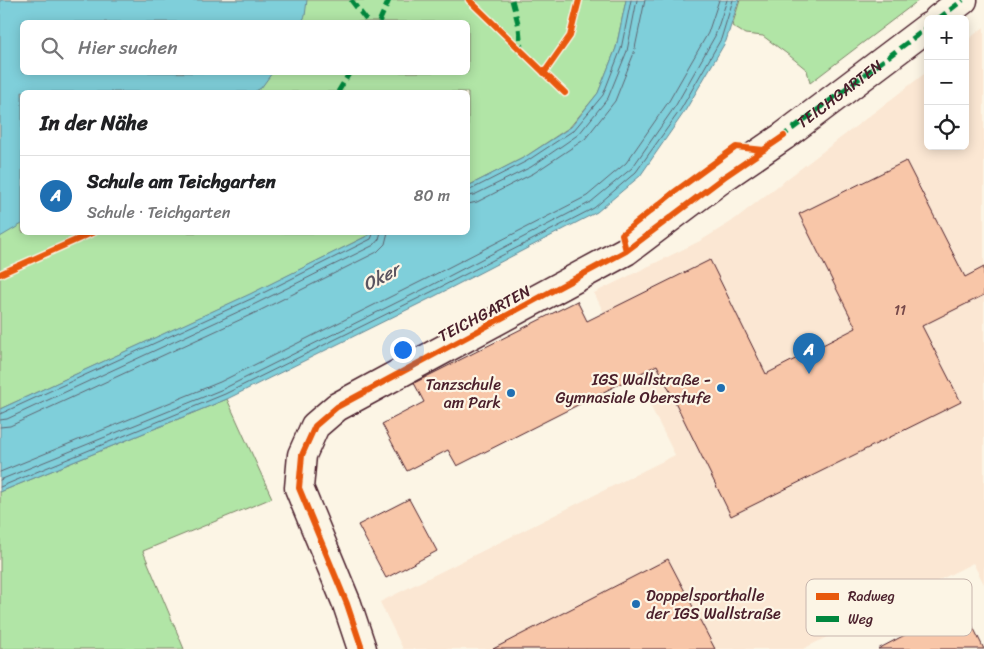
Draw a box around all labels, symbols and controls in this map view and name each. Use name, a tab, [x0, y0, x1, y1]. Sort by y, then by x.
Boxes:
map controls	[924, 15, 969, 150]
button: +	[924, 15, 969, 60]
search box	[20, 20, 470, 75]
text: Hier suchen	[78, 31, 178, 64]
icon: search	[38, 34, 66, 62]
street label: TEICHGARTEN	[790, 52, 889, 136]
button: −	[924, 60, 969, 105]
text: In der Nähe	[40, 104, 148, 142]
button: locate	[924, 105, 969, 150]
text: Schule am Teichgarten	[87, 165, 276, 198]
text: A	[51, 181, 61, 210]
text: 80 m	[414, 181, 450, 210]
text: Schule · Teichgarten	[87, 198, 230, 227]
water label: Oker	[357, 253, 408, 300]
street label: TEICHGARTEN	[432, 277, 536, 350]
house number: 11	[894, 298, 906, 323]
pin: A	[793, 333, 825, 374]
your location	[390, 337, 416, 363]
place label: IGS Wallstraße - Gymnasiale Oberstufe	[556, 365, 711, 412]
place label: Tanzschule am Park	[426, 370, 501, 417]
marker: IGS Wallstraße - Gymnasiale Oberstufe	[715, 382, 727, 394]
marker: Tanzschule am Park	[505, 387, 517, 399]
legend	[806, 579, 972, 636]
place label: Doppelsporthalle der IGS Wallstraße	[646, 581, 781, 628]
text: Radweg	[848, 584, 895, 609]
marker: Doppelsporthalle der IGS Wallstraße	[630, 598, 642, 610]
text: Weg	[848, 607, 873, 632]

